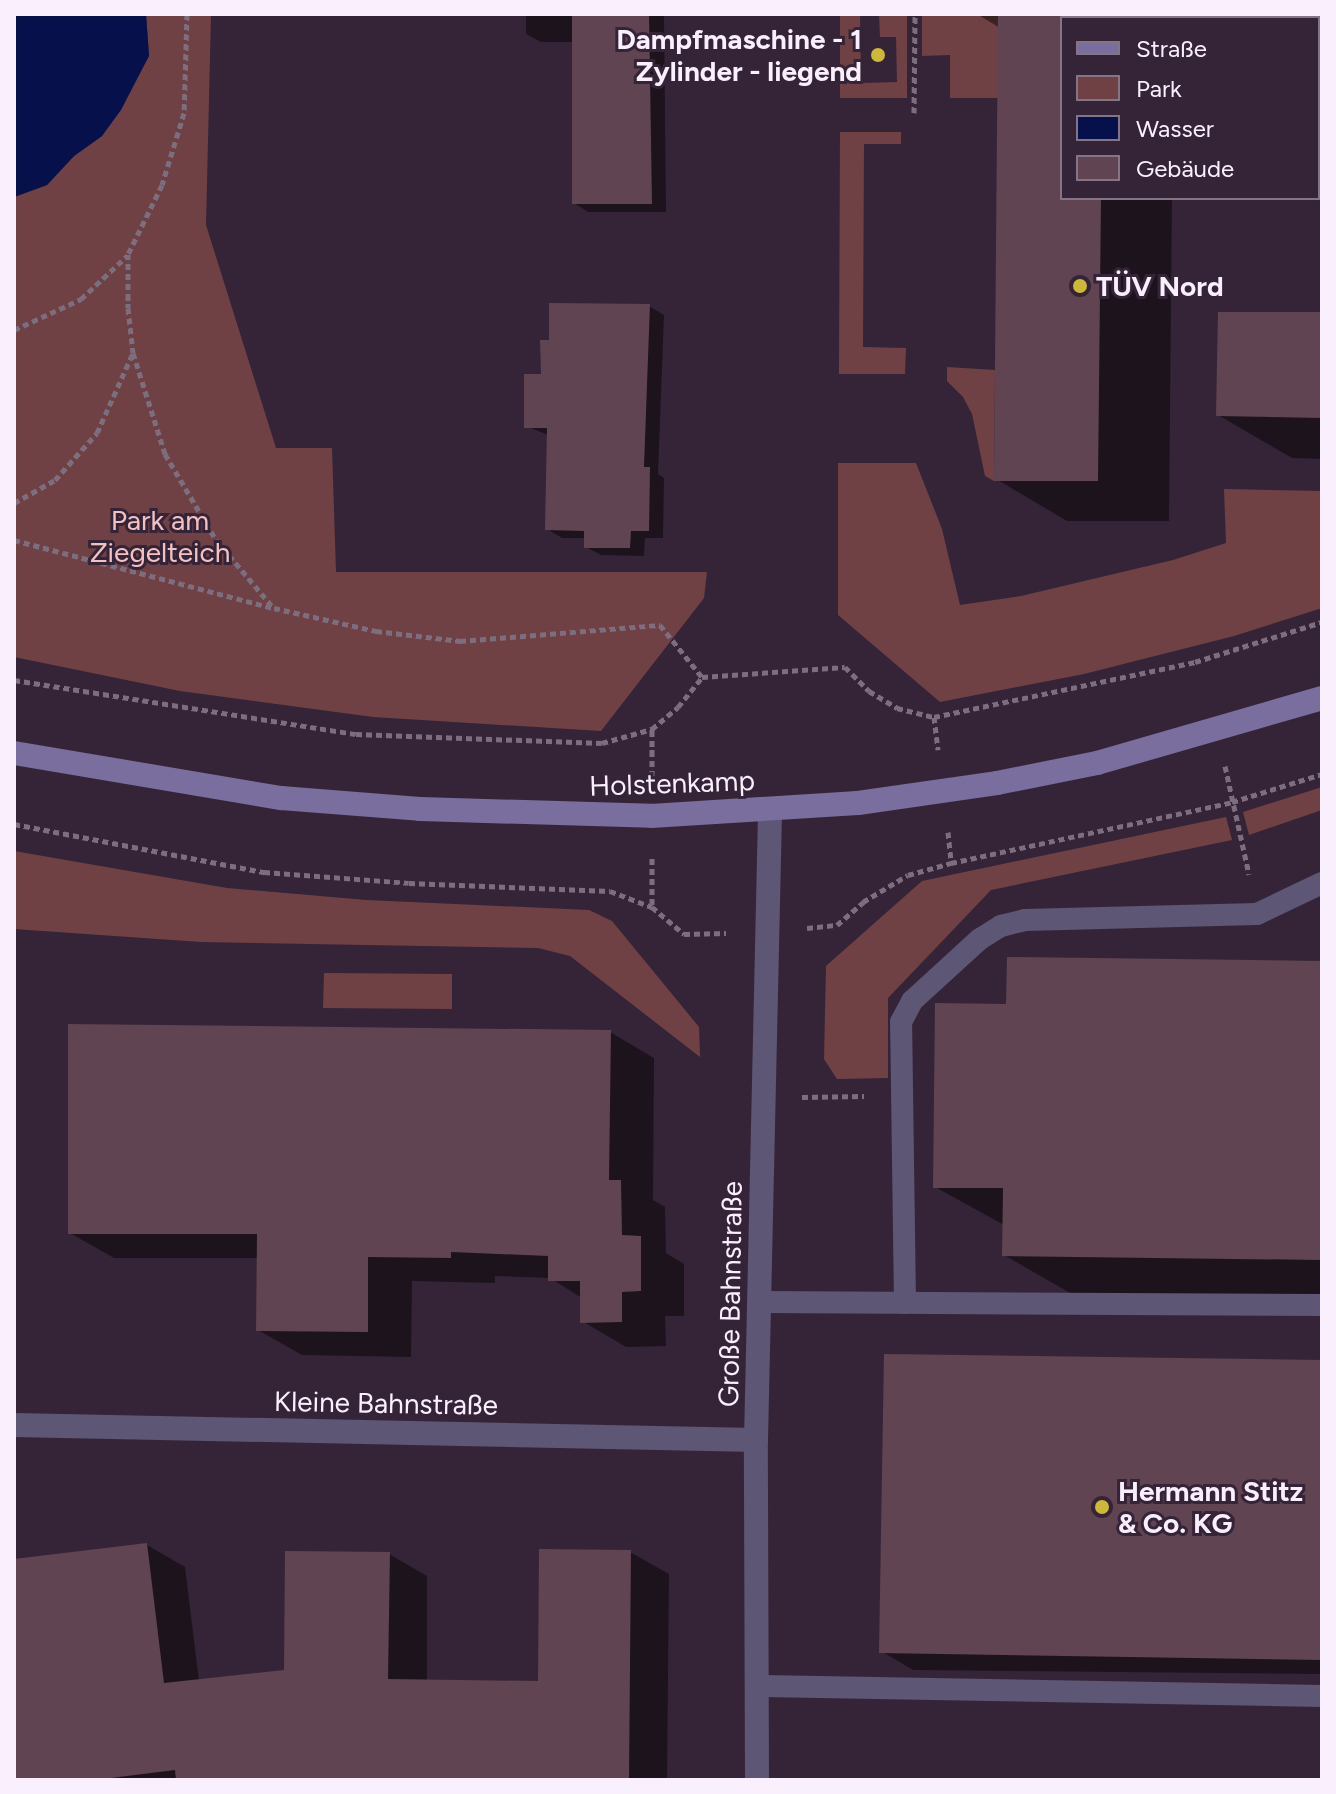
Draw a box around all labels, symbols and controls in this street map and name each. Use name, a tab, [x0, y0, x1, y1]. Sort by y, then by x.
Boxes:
legend	[1060, 16, 1320, 200]
place label: Dampfmaschine - 1 Zylinder - liegend	[616, 22, 862, 88]
text: Straße	[1136, 34, 1207, 63]
marker: Dampfmaschine - 1 Zylinder - liegend	[869, 46, 887, 64]
text: Park	[1136, 74, 1182, 103]
text: Wasser	[1136, 114, 1214, 143]
text: Gebäude	[1136, 154, 1234, 183]
place label: TÜV Nord	[1096, 269, 1224, 303]
marker: TÜV Nord	[1071, 277, 1089, 295]
park label: Park am Ziegelteich	[90, 503, 230, 569]
street label: Holstenkamp	[589, 763, 755, 803]
street label: Große Bahnstraße	[711, 1181, 749, 1407]
street label: Kleine Bahnstraße	[274, 1384, 498, 1422]
place label: Hermann Stitz & Co. KG	[1118, 1474, 1303, 1540]
marker: Hermann Stitz & Co. KG	[1093, 1498, 1111, 1516]

